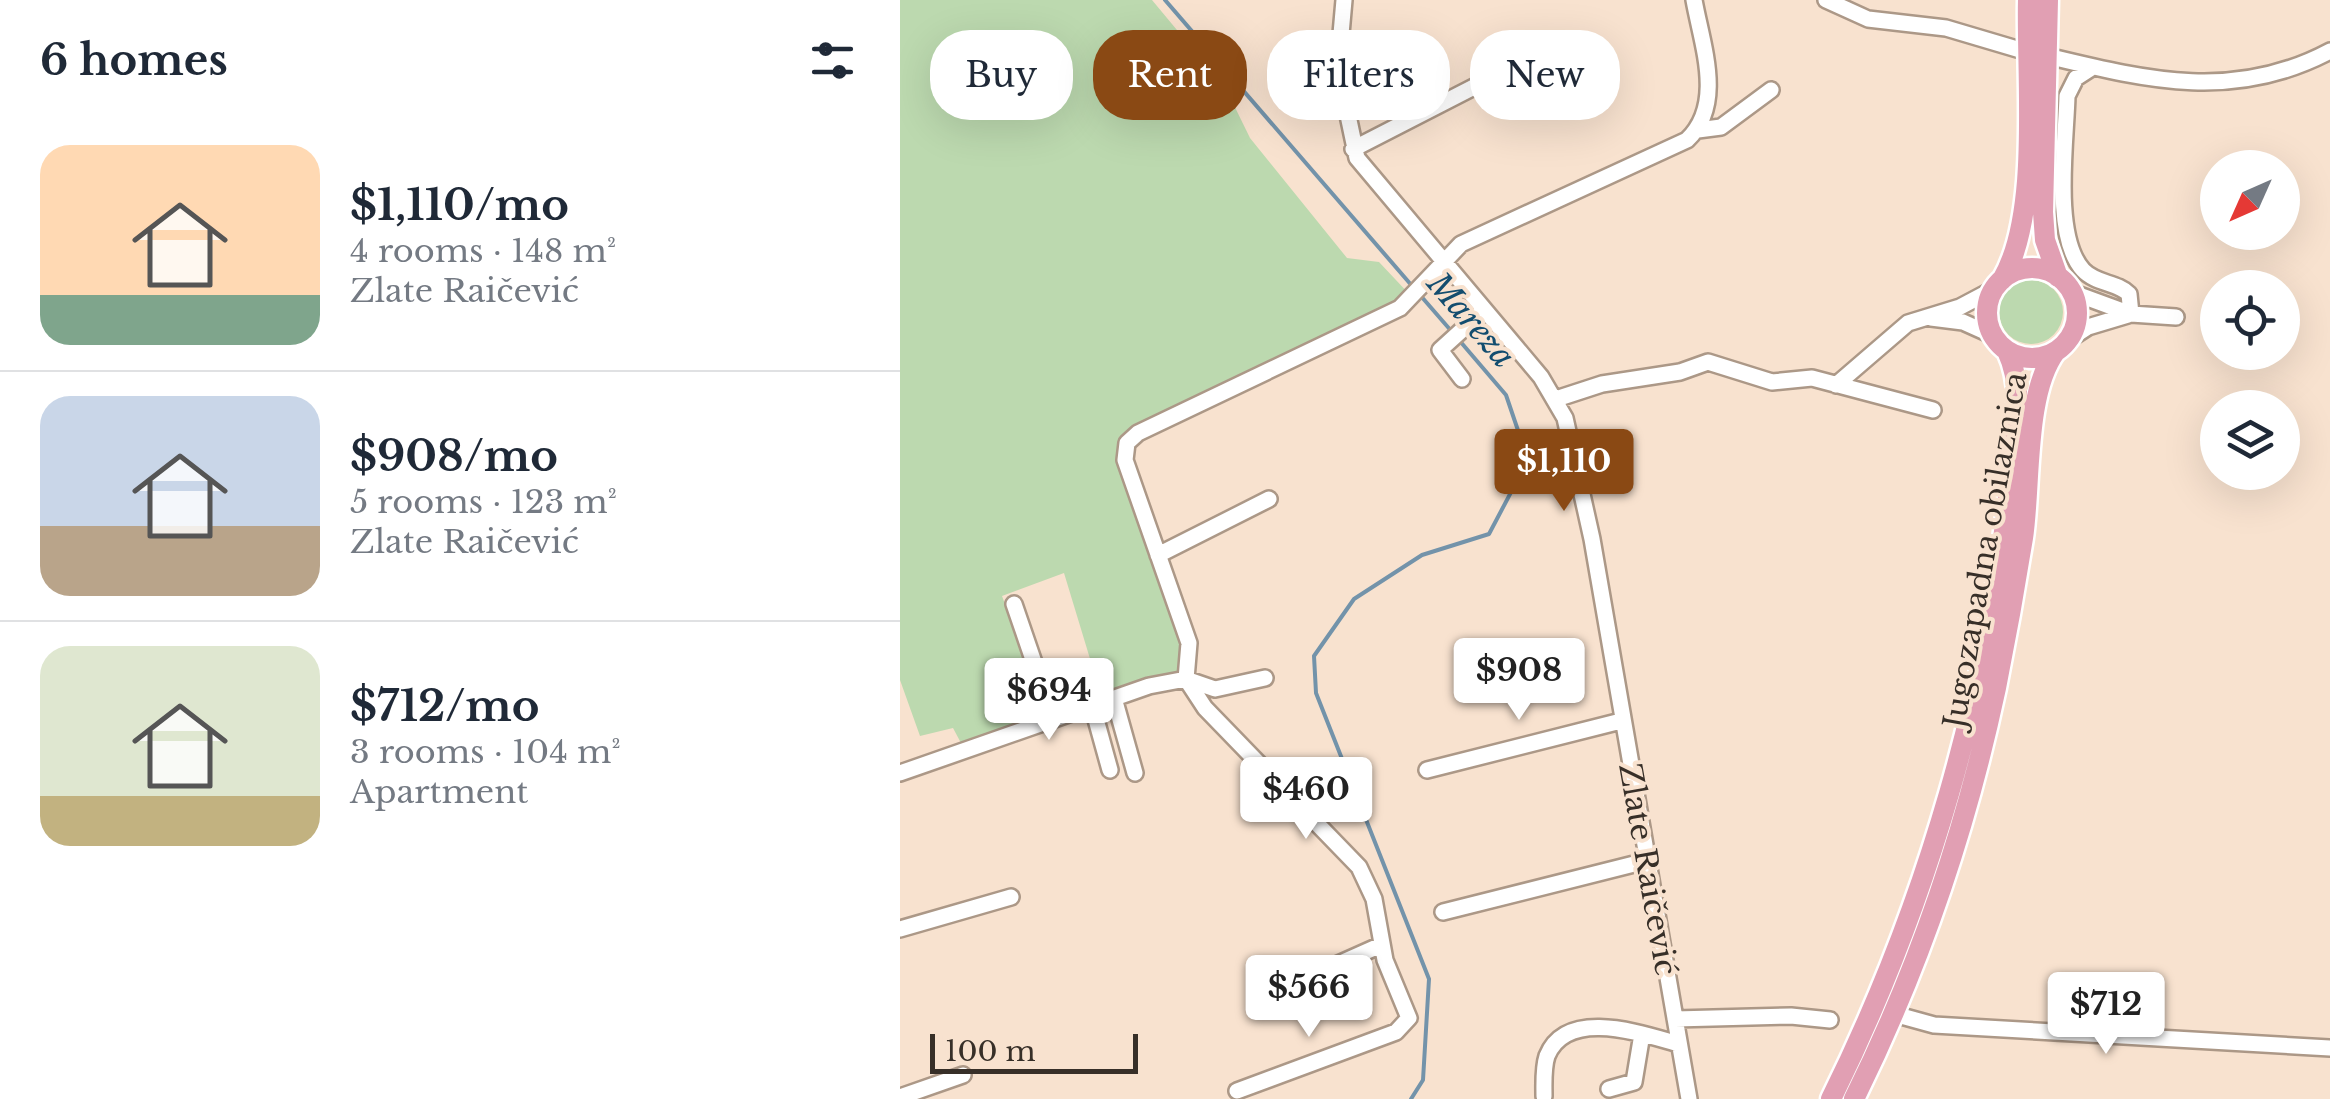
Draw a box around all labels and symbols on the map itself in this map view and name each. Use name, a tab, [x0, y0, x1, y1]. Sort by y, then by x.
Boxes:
north arrow	[2200, 150, 2300, 250]
water label: Mareza	[1418, 263, 1523, 376]
street label: Jugozapadna obilaznica	[1935, 369, 2035, 735]
pin: $1,110	[1483, 429, 1645, 514]
pin: $908	[1460, 638, 1578, 723]
pin: $694	[990, 658, 1108, 743]
pin: $460	[1247, 757, 1365, 842]
street label: Zlate Raičević	[1611, 760, 1685, 978]
pin: $566	[1250, 955, 1368, 1040]
pin: $712	[2047, 972, 2165, 1057]
scale bar	[930, 1029, 1138, 1074]

